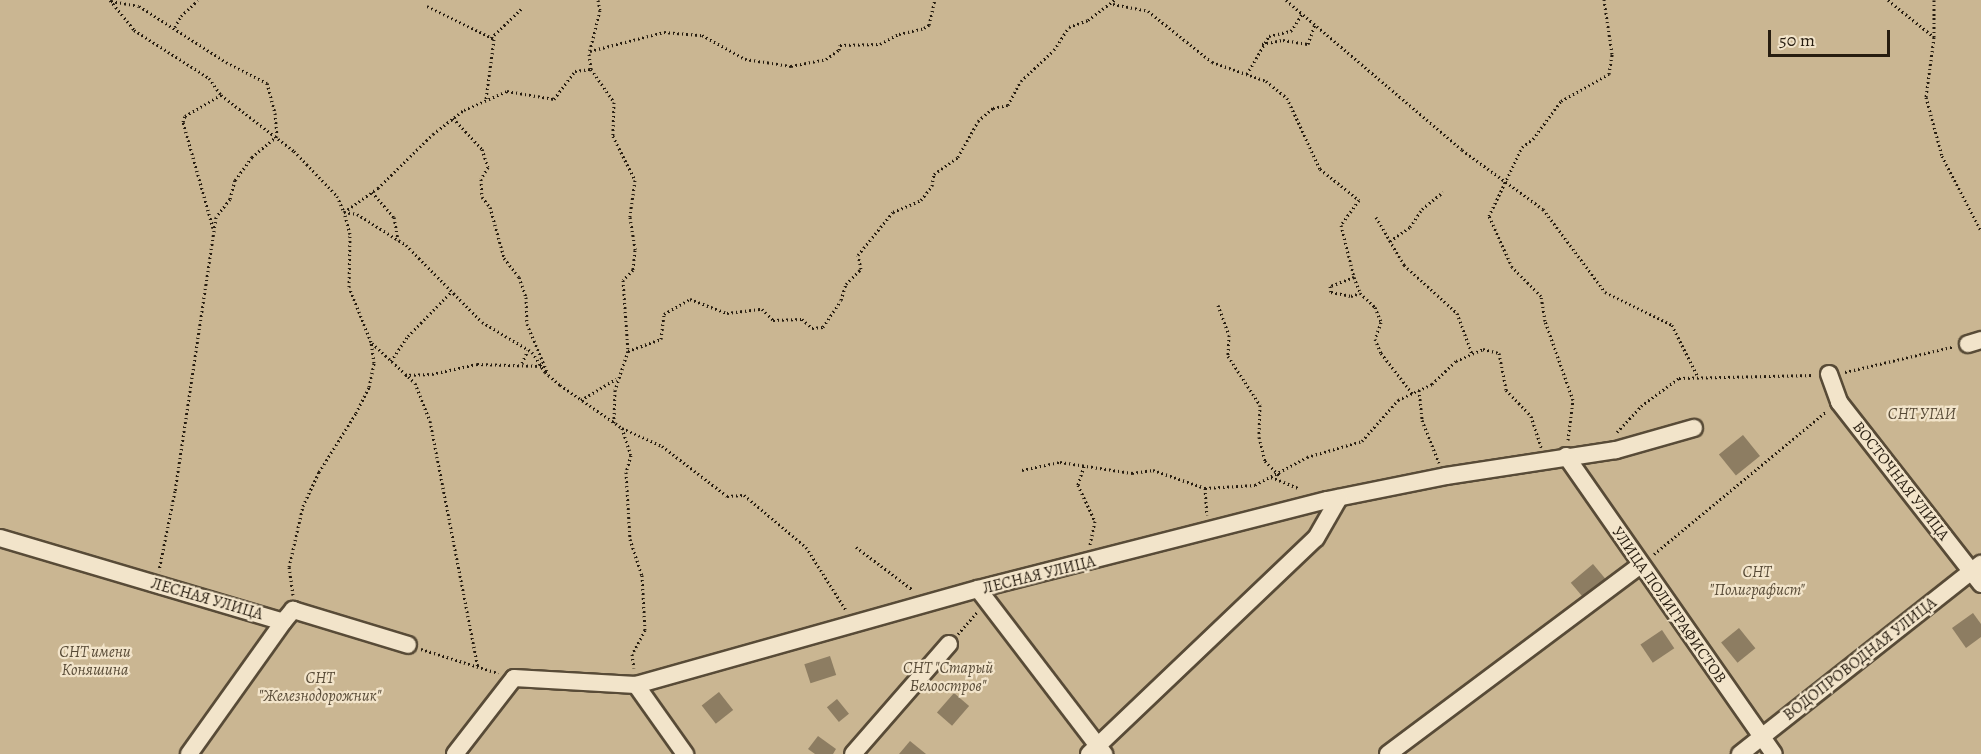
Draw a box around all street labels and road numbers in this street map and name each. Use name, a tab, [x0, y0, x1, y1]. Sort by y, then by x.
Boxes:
street label: ВОСТОЧНАЯ УЛИЦА	[1849, 418, 1953, 544]
street label: УЛИЦА ПОЛИГРАФИСТОВ	[1608, 523, 1730, 687]
street label: ЛЕСНАЯ УЛИЦА	[981, 552, 1097, 598]
street label: ЛЕСНАЯ УЛИЦА	[149, 574, 265, 624]
street label: ВОДОПРОВОДНАЯ УЛИЦА	[1780, 593, 1940, 725]

